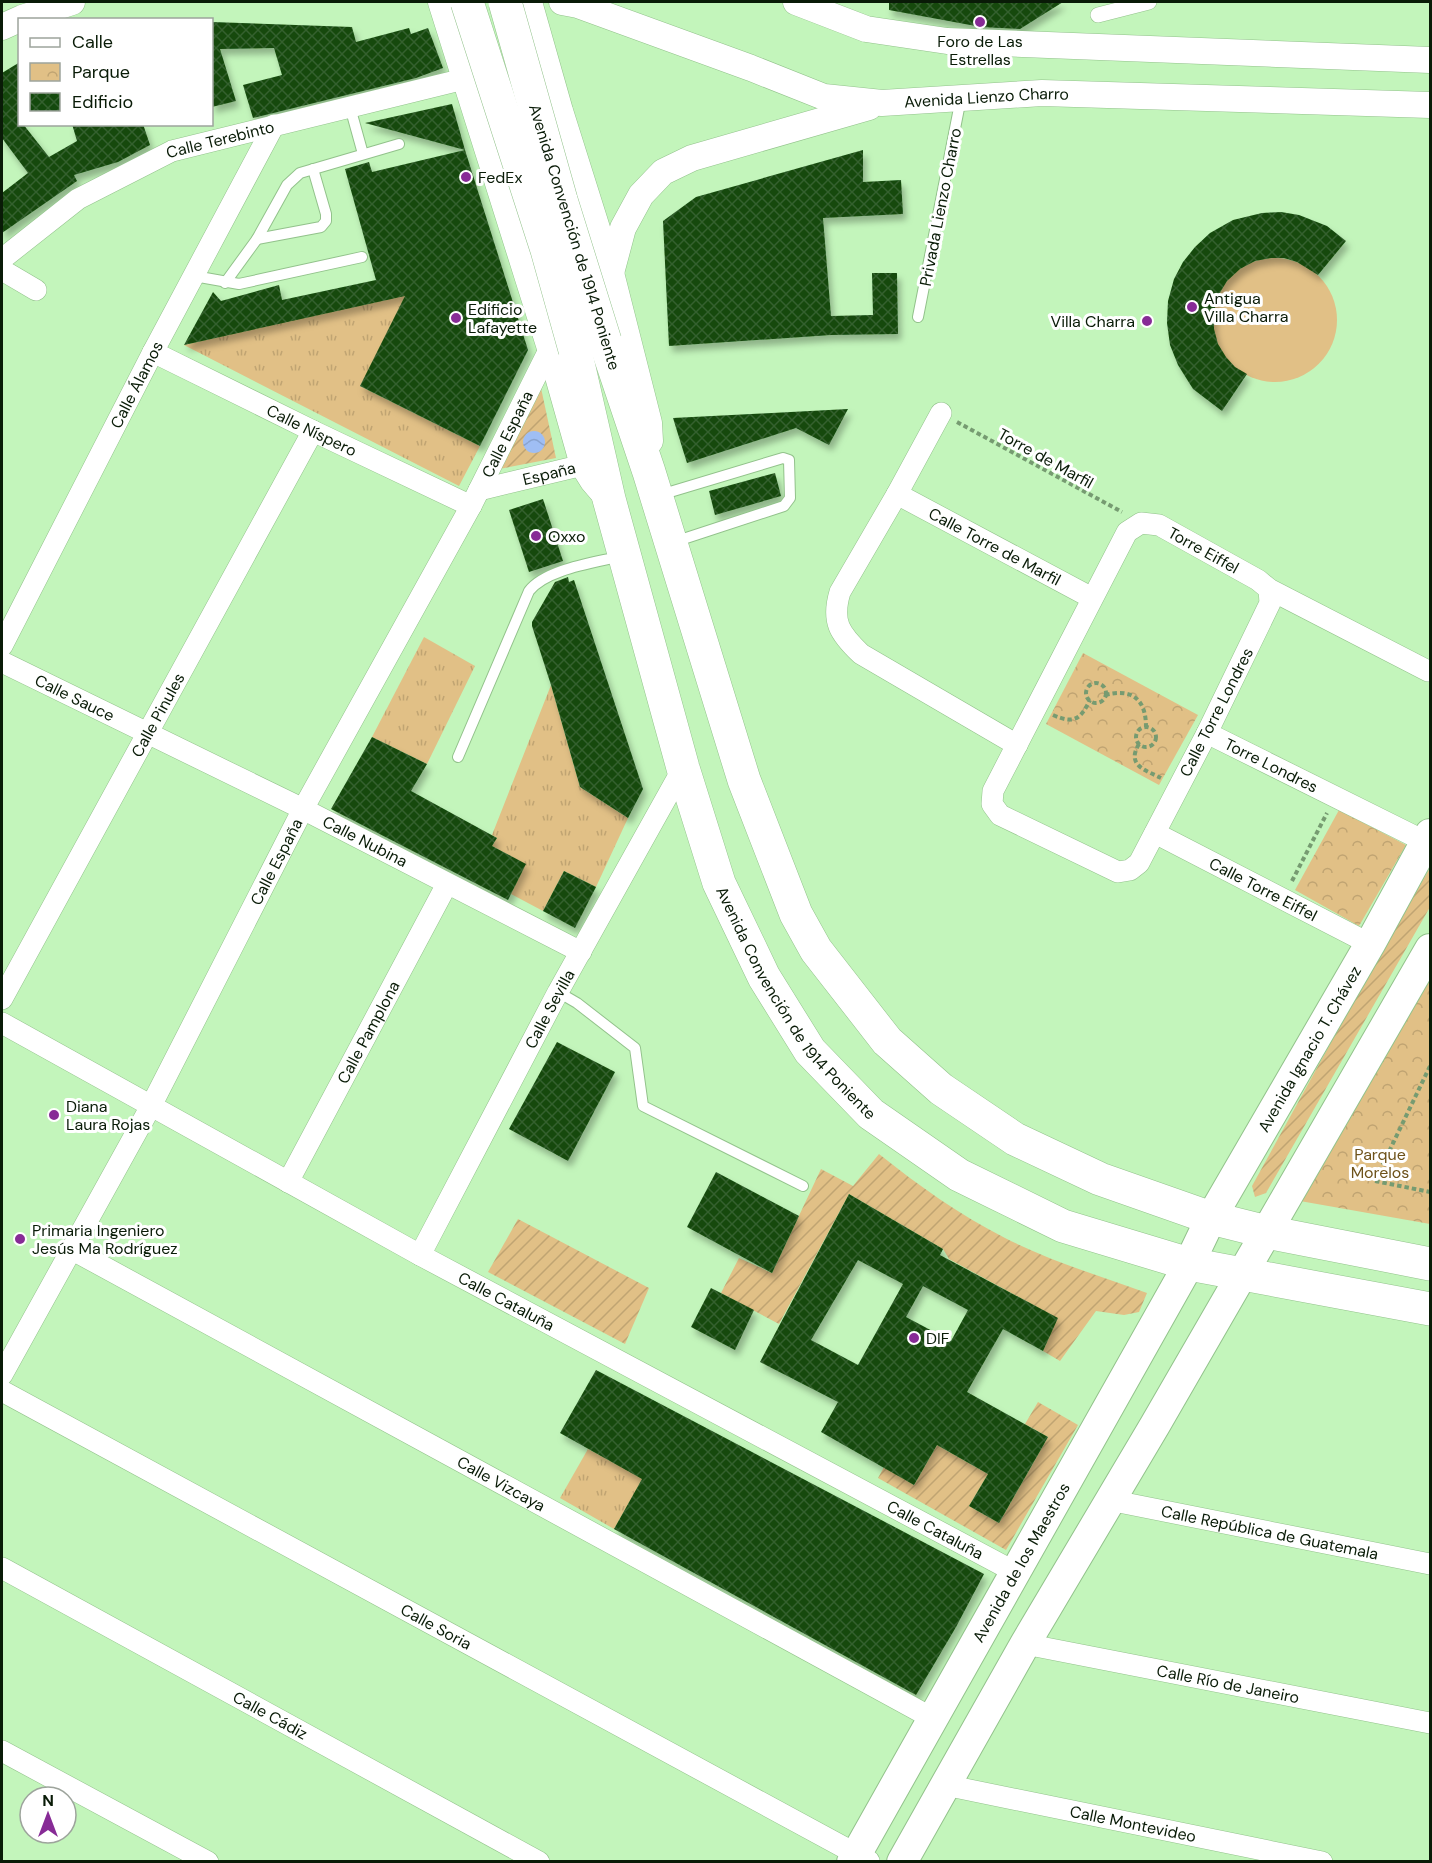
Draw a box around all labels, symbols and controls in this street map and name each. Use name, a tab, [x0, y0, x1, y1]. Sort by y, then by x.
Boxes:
marker: Foro de Las Estrellas	[973, 15, 987, 29]
legend	[18, 18, 213, 126]
text: Calle	[72, 30, 113, 54]
place label: Foro de Las Estrellas	[937, 31, 1023, 70]
text: Parque	[72, 60, 130, 84]
street label: Avenida Lienzo Charro	[904, 83, 1069, 113]
text: Edificio	[72, 90, 133, 114]
street label: Avenida Convención de 1914 Poniente	[524, 102, 625, 373]
street label: Calle Terebinto	[164, 116, 277, 163]
street label: Privada Lienzo Charro	[915, 126, 966, 288]
place label: FedEx	[478, 167, 522, 188]
marker: FedEx	[459, 170, 473, 184]
place label: Antigua Villa Charra	[1204, 288, 1289, 327]
place label: Edificio Lafayette	[468, 299, 537, 338]
marker: Antigua Villa Charra	[1185, 300, 1199, 314]
marker: Edificio Lafayette	[449, 311, 463, 325]
place label: Villa Charra	[1050, 311, 1135, 332]
marker: Villa Charra	[1140, 314, 1154, 328]
street label: Calle Álamos	[106, 337, 168, 432]
street label: Calle España	[477, 387, 538, 481]
street label: Calle Níspero	[263, 400, 360, 461]
street label: Torre de Marfil	[994, 424, 1097, 493]
street label: España	[521, 457, 578, 490]
street label: Calle Torre de Marfil	[925, 503, 1064, 590]
street label: Torre Eiffel	[1164, 522, 1243, 578]
place label: Oxxo	[548, 526, 585, 547]
marker: Oxxo	[529, 529, 543, 543]
street label: Calle Torre Londres	[1175, 644, 1258, 780]
street label: Calle Pinules	[127, 669, 190, 761]
street label: Calle Sauce	[31, 670, 118, 726]
street label: Torre Londres	[1221, 734, 1321, 798]
street label: Calle Nubina	[319, 811, 411, 872]
street label: Calle España	[246, 815, 307, 909]
street label: Calle Torre Eiffel	[1206, 853, 1321, 926]
street label: Avenida Convención de 1914 Poniente	[711, 883, 880, 1124]
street label: Avenida Ignacio T. Chávez	[1253, 962, 1366, 1136]
street label: Calle Sevilla	[520, 966, 580, 1052]
street label: Calle Pamplona	[332, 977, 404, 1087]
place label: Diana Laura Rojas	[66, 1096, 150, 1135]
marker: Diana Laura Rojas	[47, 1108, 61, 1122]
park label: Parque Morelos	[1351, 1144, 1409, 1183]
place label: Primaria Ingeniero Jesús Ma Rodríguez	[32, 1220, 178, 1259]
marker: Primaria Ingeniero Jesús Ma Rodríguez	[13, 1232, 27, 1246]
street label: Calle Cataluña	[454, 1267, 558, 1336]
place label: DIF	[926, 1328, 950, 1349]
marker: DIF	[907, 1331, 921, 1345]
street label: Calle Vizcaya	[453, 1451, 549, 1516]
street label: Avenida de los Maestros	[968, 1479, 1075, 1646]
street label: Calle Cataluña	[883, 1496, 987, 1564]
street label: Calle República de Guatemala	[1159, 1501, 1380, 1564]
street label: Calle Soria	[397, 1599, 475, 1655]
street label: Calle Río de Janeiro	[1155, 1660, 1301, 1708]
street label: Calle Cádiz	[229, 1686, 311, 1744]
north arrow	[18, 1785, 78, 1845]
text: N	[42, 1790, 54, 1811]
street label: Calle Montevideo	[1068, 1801, 1198, 1847]

